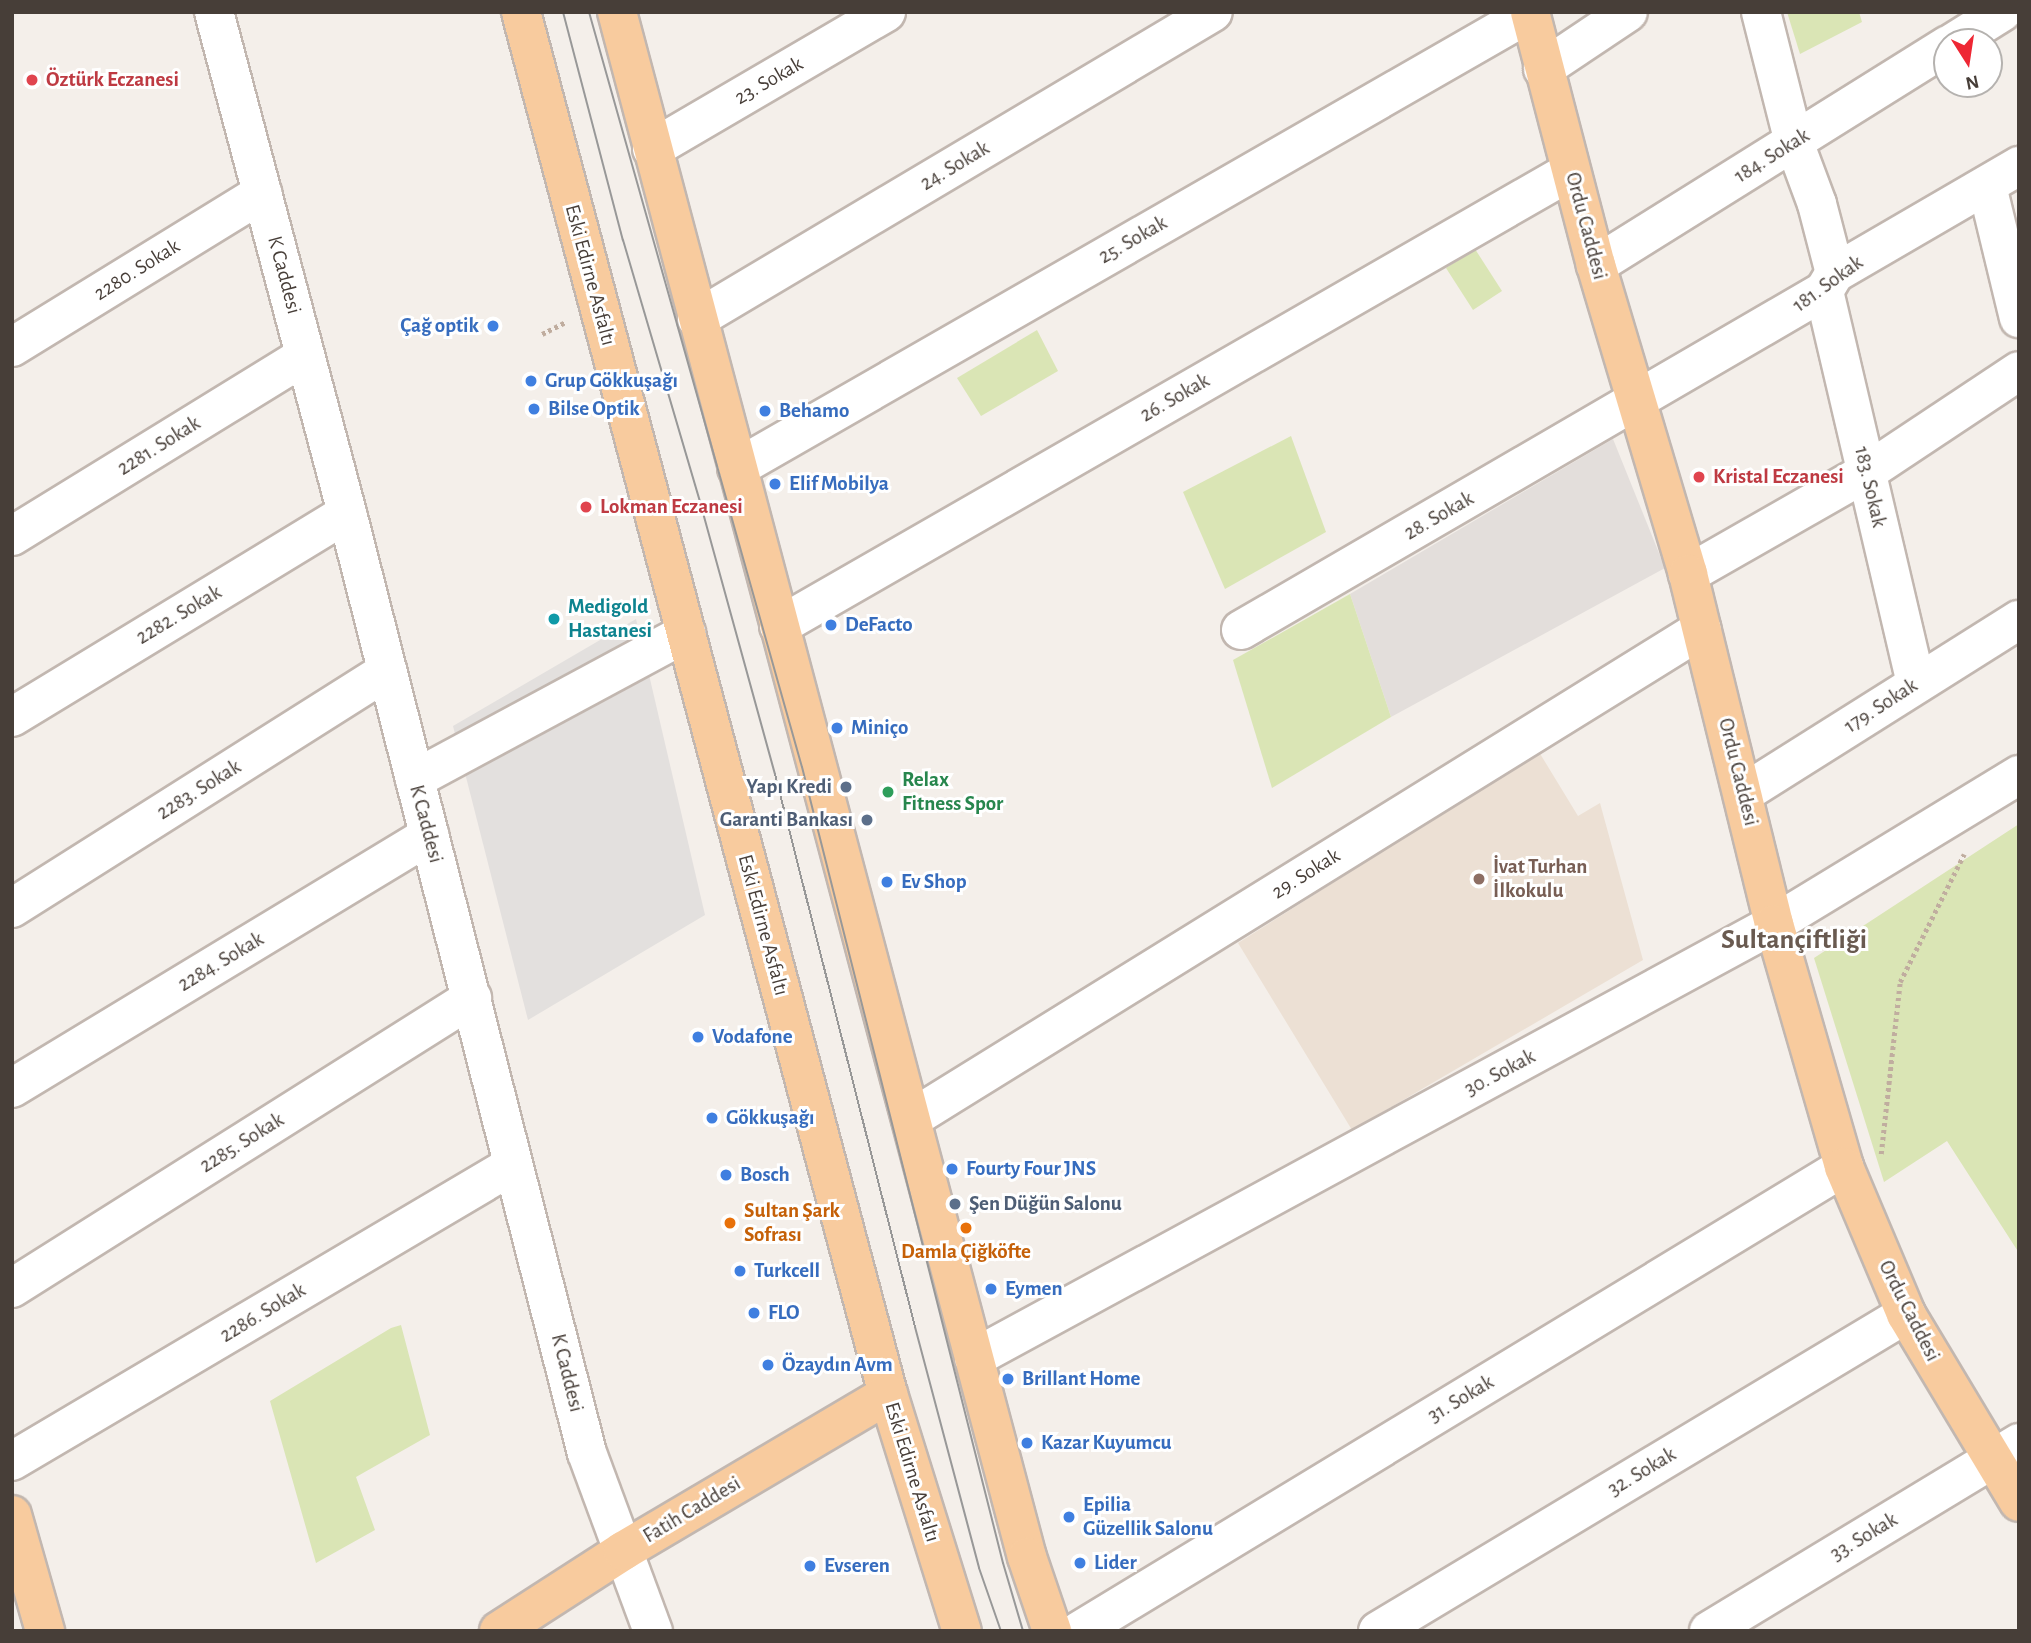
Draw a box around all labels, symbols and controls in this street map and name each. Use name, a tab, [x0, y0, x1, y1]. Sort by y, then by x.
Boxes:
north arrow	[1933, 28, 2003, 98]
street label: 23. Sokak	[730, 51, 808, 111]
place label: Öztürk Eczanesi	[46, 67, 179, 93]
text: N	[1964, 71, 1980, 93]
marker: Öztürk Eczanesi	[24, 72, 40, 88]
street label: 184. Sokak	[1730, 123, 1814, 189]
street label: 24. Sokak	[916, 136, 994, 196]
street label: Ordu Caddesi	[1560, 170, 1612, 282]
street label: Eski Edirne Asfaltı	[559, 202, 621, 348]
street label: 25. Sokak	[1094, 210, 1172, 270]
street label: K Caddesi	[261, 233, 307, 317]
street label: 2280. Sokak	[89, 234, 185, 306]
street label: 181. Sokak	[1788, 250, 1868, 318]
place label: Çağ optik	[400, 313, 479, 339]
marker: Çağ optik	[485, 318, 501, 334]
place label: Grup Gökkuşağı	[545, 368, 678, 394]
street label: 26. Sokak	[1136, 368, 1214, 428]
marker: Grup Gökkuşağı	[523, 373, 539, 389]
place label: Bilse Optik	[548, 396, 640, 422]
place label: Behamo	[779, 398, 849, 424]
marker: Bilse Optik	[526, 401, 542, 417]
marker: Behamo	[757, 403, 773, 419]
street label: 2281. Sokak	[113, 411, 205, 481]
street label: 183. Sokak	[1848, 444, 1892, 530]
place label: Kristal Eczanesi	[1713, 464, 1844, 490]
marker: Kristal Eczanesi	[1691, 469, 1707, 485]
place label: Elif Mobilya	[789, 471, 889, 497]
marker: Elif Mobilya	[767, 476, 783, 492]
street label: 28. Sokak	[1400, 486, 1478, 546]
place label: Lokman Eczanesi	[600, 494, 743, 520]
marker: Lokman Eczanesi	[578, 499, 594, 515]
street label: 2282. Sokak	[132, 580, 226, 650]
place label: Medigold Hastanesi	[568, 594, 652, 644]
marker: Medigold Hastanesi	[546, 611, 562, 627]
place label: DeFacto	[845, 612, 913, 638]
marker: DeFacto	[823, 617, 839, 633]
street label: 179. Sokak	[1840, 673, 1922, 739]
place label: Miniço	[851, 715, 908, 741]
street label: Ordu Caddesi	[1712, 716, 1764, 828]
marker: Miniço	[829, 720, 845, 736]
street label: 2283. Sokak	[152, 754, 246, 826]
place label: Relax Fitness Spor	[902, 767, 1003, 817]
place label: Yapı Kredi	[746, 774, 832, 800]
marker: Yapı Kredi	[838, 779, 854, 795]
street label: K Caddesi	[403, 782, 449, 866]
marker: Relax Fitness Spor	[880, 784, 896, 800]
place label: Garanti Bankası	[720, 807, 853, 833]
marker: Garanti Bankası	[859, 812, 875, 828]
street label: 29. Sokak	[1267, 843, 1345, 905]
street label: Eski Edirne Asfaltı	[732, 852, 794, 998]
place label: İvat Turhan İlkokulu	[1493, 854, 1587, 904]
place label: Ev Shop	[901, 869, 967, 895]
marker: İvat Turhan İlkokulu	[1471, 871, 1487, 887]
marker: Ev Shop	[879, 874, 895, 890]
district label: Sultançiftliği	[1721, 923, 1867, 957]
street label: 2284. Sokak	[174, 927, 268, 997]
place label: Vodafone	[712, 1024, 793, 1050]
marker: Vodafone	[690, 1029, 706, 1045]
street label: 30. Sokak	[1460, 1044, 1540, 1102]
place label: Gökkuşağı	[726, 1105, 814, 1131]
street label: 2285. Sokak	[195, 1107, 289, 1179]
marker: Gökkuşağı	[704, 1110, 720, 1126]
place label: Fourty Four JNS	[966, 1156, 1096, 1182]
marker: Fourty Four JNS	[944, 1161, 960, 1177]
place label: Bosch	[740, 1162, 790, 1188]
marker: Bosch	[718, 1167, 734, 1183]
place label: Şen Düğün Salonu	[969, 1191, 1122, 1217]
marker: Şen Düğün Salonu	[947, 1196, 963, 1212]
place label: Sultan Şark Sofrası	[744, 1198, 840, 1248]
marker: Sultan Şark Sofrası	[722, 1215, 738, 1231]
marker: Damla Çiğköfte	[958, 1220, 974, 1236]
place label: Damla Çiğköfte	[901, 1239, 1031, 1265]
street label: Ordu Caddesi	[1873, 1256, 1945, 1366]
place label: Turkcell	[754, 1258, 820, 1284]
marker: Turkcell	[732, 1263, 748, 1279]
place label: Eymen	[1005, 1276, 1063, 1302]
street label: 2286. Sokak	[216, 1278, 310, 1348]
marker: Eymen	[983, 1281, 999, 1297]
place label: FLO	[768, 1300, 800, 1326]
marker: FLO	[746, 1305, 762, 1321]
street label: K Caddesi	[545, 1331, 589, 1415]
place label: Özaydın Avm	[782, 1352, 893, 1378]
marker: Özaydın Avm	[760, 1357, 776, 1373]
place label: Brillant Home	[1022, 1366, 1141, 1392]
street label: 31. Sokak	[1423, 1370, 1499, 1428]
marker: Brillant Home	[1000, 1371, 1016, 1387]
street label: Eski Edirne Asfaltı	[879, 1399, 945, 1545]
place label: Kazar Kuyumcu	[1041, 1430, 1171, 1456]
marker: Kazar Kuyumcu	[1019, 1435, 1035, 1451]
street label: 32. Sokak	[1603, 1442, 1681, 1502]
street label: Fatih Caddesi	[639, 1471, 745, 1549]
place label: Epilia Güzellik Salonu	[1083, 1492, 1213, 1542]
street label: 33. Sokak	[1826, 1507, 1902, 1567]
marker: Epilia Güzellik Salonu	[1061, 1509, 1077, 1525]
place label: Lider	[1094, 1550, 1137, 1576]
place label: Evseren	[824, 1553, 890, 1579]
marker: Lider	[1072, 1555, 1088, 1571]
marker: Evseren	[802, 1558, 818, 1574]

